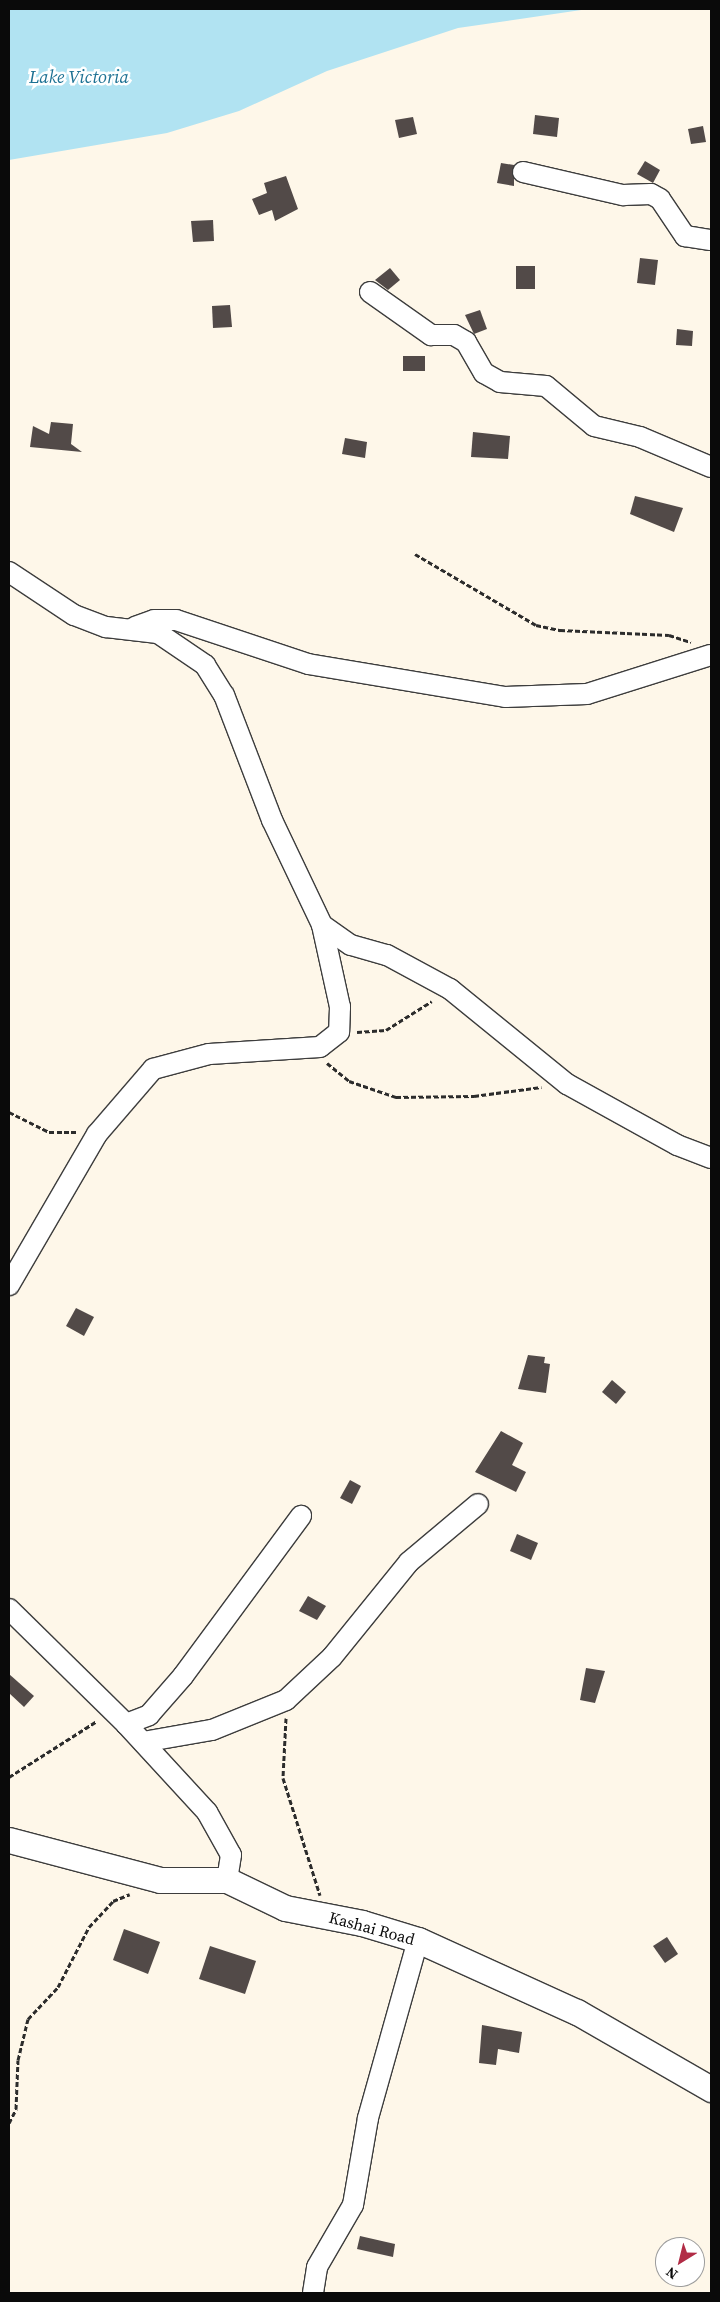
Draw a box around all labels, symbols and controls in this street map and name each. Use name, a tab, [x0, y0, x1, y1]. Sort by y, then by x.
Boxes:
water label: Lake Victoria	[29, 66, 129, 88]
street label: Kashai Road	[327, 1907, 417, 1949]
north arrow	[655, 2237, 705, 2287]
text: N	[662, 2262, 682, 2284]

